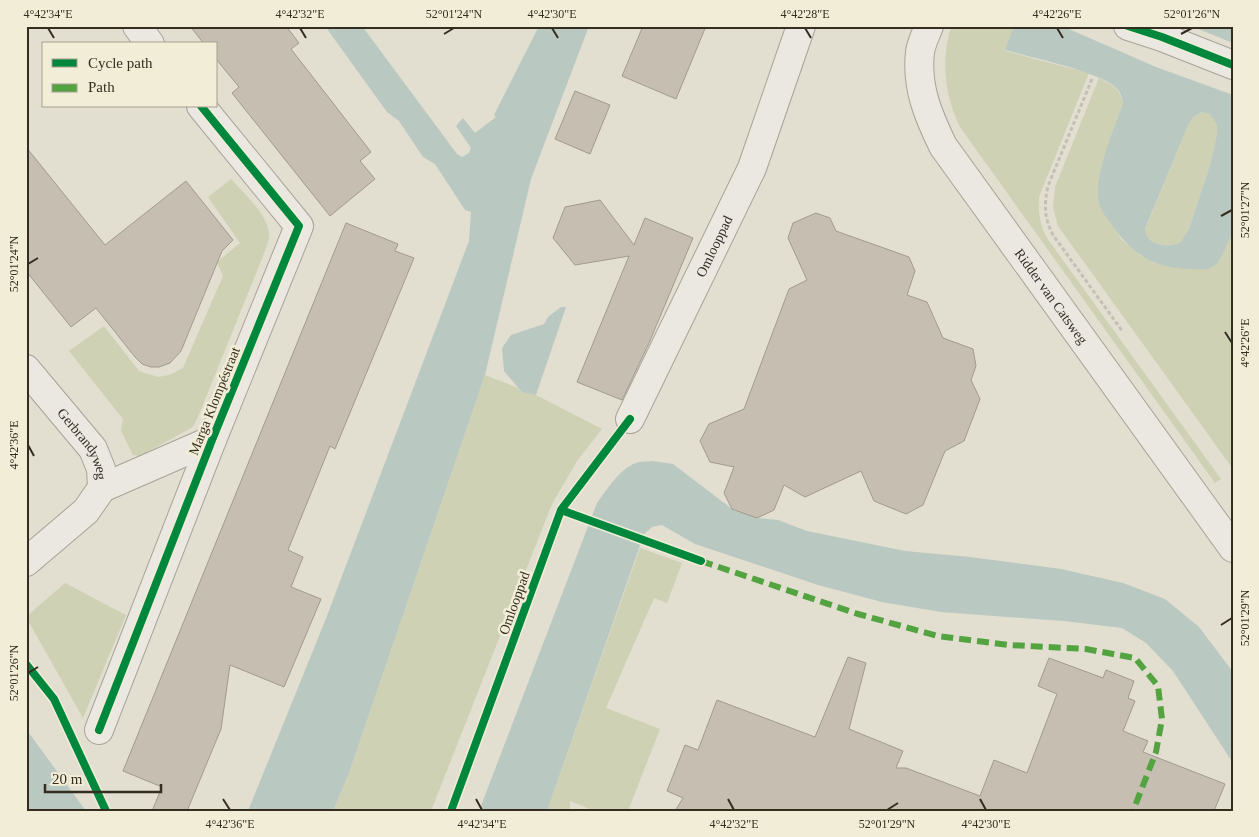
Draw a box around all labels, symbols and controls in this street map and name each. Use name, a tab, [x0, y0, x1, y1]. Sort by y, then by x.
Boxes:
text: 4°42'34"E	[23, 7, 73, 21]
text: 4°42'32"E	[275, 7, 325, 21]
text: 52°01'24"N	[426, 7, 483, 21]
text: 4°42'30"E	[527, 7, 577, 21]
text: 4°42'28"E	[780, 7, 830, 21]
text: 4°42'26"E	[1032, 7, 1082, 21]
text: 52°01'26"N	[1164, 7, 1221, 21]
legend	[42, 42, 218, 108]
text: Cycle path	[88, 55, 153, 71]
text: Path	[88, 79, 115, 95]
text: 52°01'27"N	[1238, 181, 1252, 238]
street label: Omlooppad	[693, 214, 736, 280]
text: 52°01'24"N	[7, 235, 21, 292]
street label: Ridder van Catsweg	[1012, 246, 1090, 347]
text: 4°42'26"E	[1238, 318, 1252, 368]
street label: Marga Klompéstraat	[186, 345, 243, 457]
street label: Gerbrandyweg	[54, 405, 109, 480]
text: 4°42'36"E	[7, 420, 21, 470]
street label: Omlooppad	[496, 570, 533, 637]
text: 52°01'29"N	[1238, 589, 1252, 646]
text: 52°01'26"N	[7, 644, 21, 701]
scale bar	[45, 762, 161, 794]
text: 20 m	[52, 771, 83, 787]
text: 4°42'36"E	[205, 817, 255, 831]
text: 4°42'34"E	[457, 817, 507, 831]
text: 4°42'32"E	[709, 817, 759, 831]
text: 52°01'29"N	[859, 817, 916, 831]
text: 4°42'30"E	[961, 817, 1011, 831]

